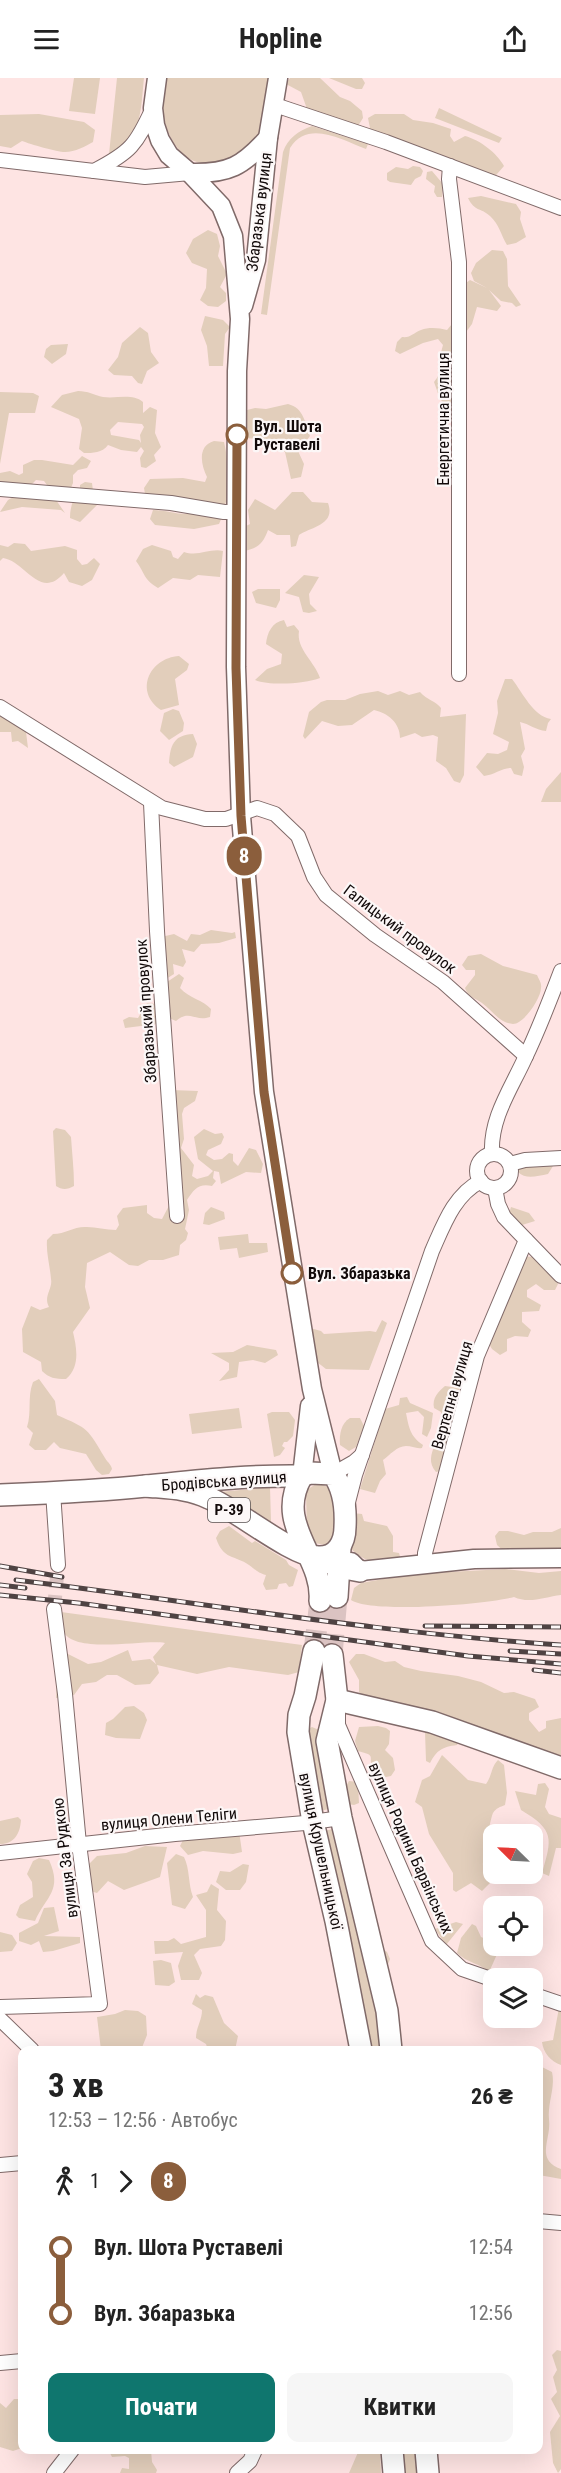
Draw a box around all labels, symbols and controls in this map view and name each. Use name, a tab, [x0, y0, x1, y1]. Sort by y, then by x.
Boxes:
icon: menu	[30, 23, 63, 56]
text: Hopline	[239, 23, 322, 55]
icon: share	[498, 23, 531, 56]
street label: Збаразька вулиця	[242, 151, 276, 273]
street label: Енергетична вулиця	[434, 352, 453, 486]
place label: Вул. Шота Руставелі	[254, 417, 322, 454]
marker: Вул. Шота Руставелі	[226, 424, 248, 446]
line badge: 8	[224, 836, 264, 876]
text: 8	[239, 844, 249, 868]
street label: Галицький провулок	[340, 880, 460, 978]
street label: Збаразький провулок	[131, 938, 160, 1083]
marker: Вул. Збаразька	[281, 1262, 303, 1284]
place label: Вул. Збаразька	[308, 1264, 411, 1283]
street label: Вертепна вулиця	[427, 1339, 477, 1451]
street label: Бродівська вулиця	[161, 1467, 287, 1495]
road number: Р-39	[208, 1498, 250, 1522]
street label: вулиця Родини Барвінських	[365, 1759, 457, 1937]
street label: вулиця Крушельницької	[295, 1771, 347, 1932]
street label: вулиця За Рудкою	[48, 1797, 82, 1919]
street label: вулиця Олени Теліги	[100, 1804, 238, 1834]
north arrow	[483, 1824, 543, 1884]
map controls	[483, 1824, 543, 2028]
button: locate	[483, 1896, 543, 1956]
button: layers	[483, 1968, 543, 2028]
text: 3 хв	[48, 2066, 104, 2105]
text: 26 ₴	[471, 2084, 513, 2109]
text: 12:53 – 12:56 · Автобус	[48, 2108, 238, 2132]
icon: walk	[48, 2165, 81, 2198]
icon: forward	[109, 2165, 142, 2198]
text: 1	[90, 2169, 100, 2193]
text: 8	[163, 2169, 174, 2193]
text: Вул. Шота Руставелі	[94, 2235, 283, 2260]
text: 12:54	[469, 2235, 513, 2259]
text: Вул. Збаразька	[94, 2301, 235, 2326]
text: 12:56	[469, 2301, 513, 2325]
button: Почати	[48, 2373, 275, 2442]
button: Квитки	[287, 2373, 513, 2442]

